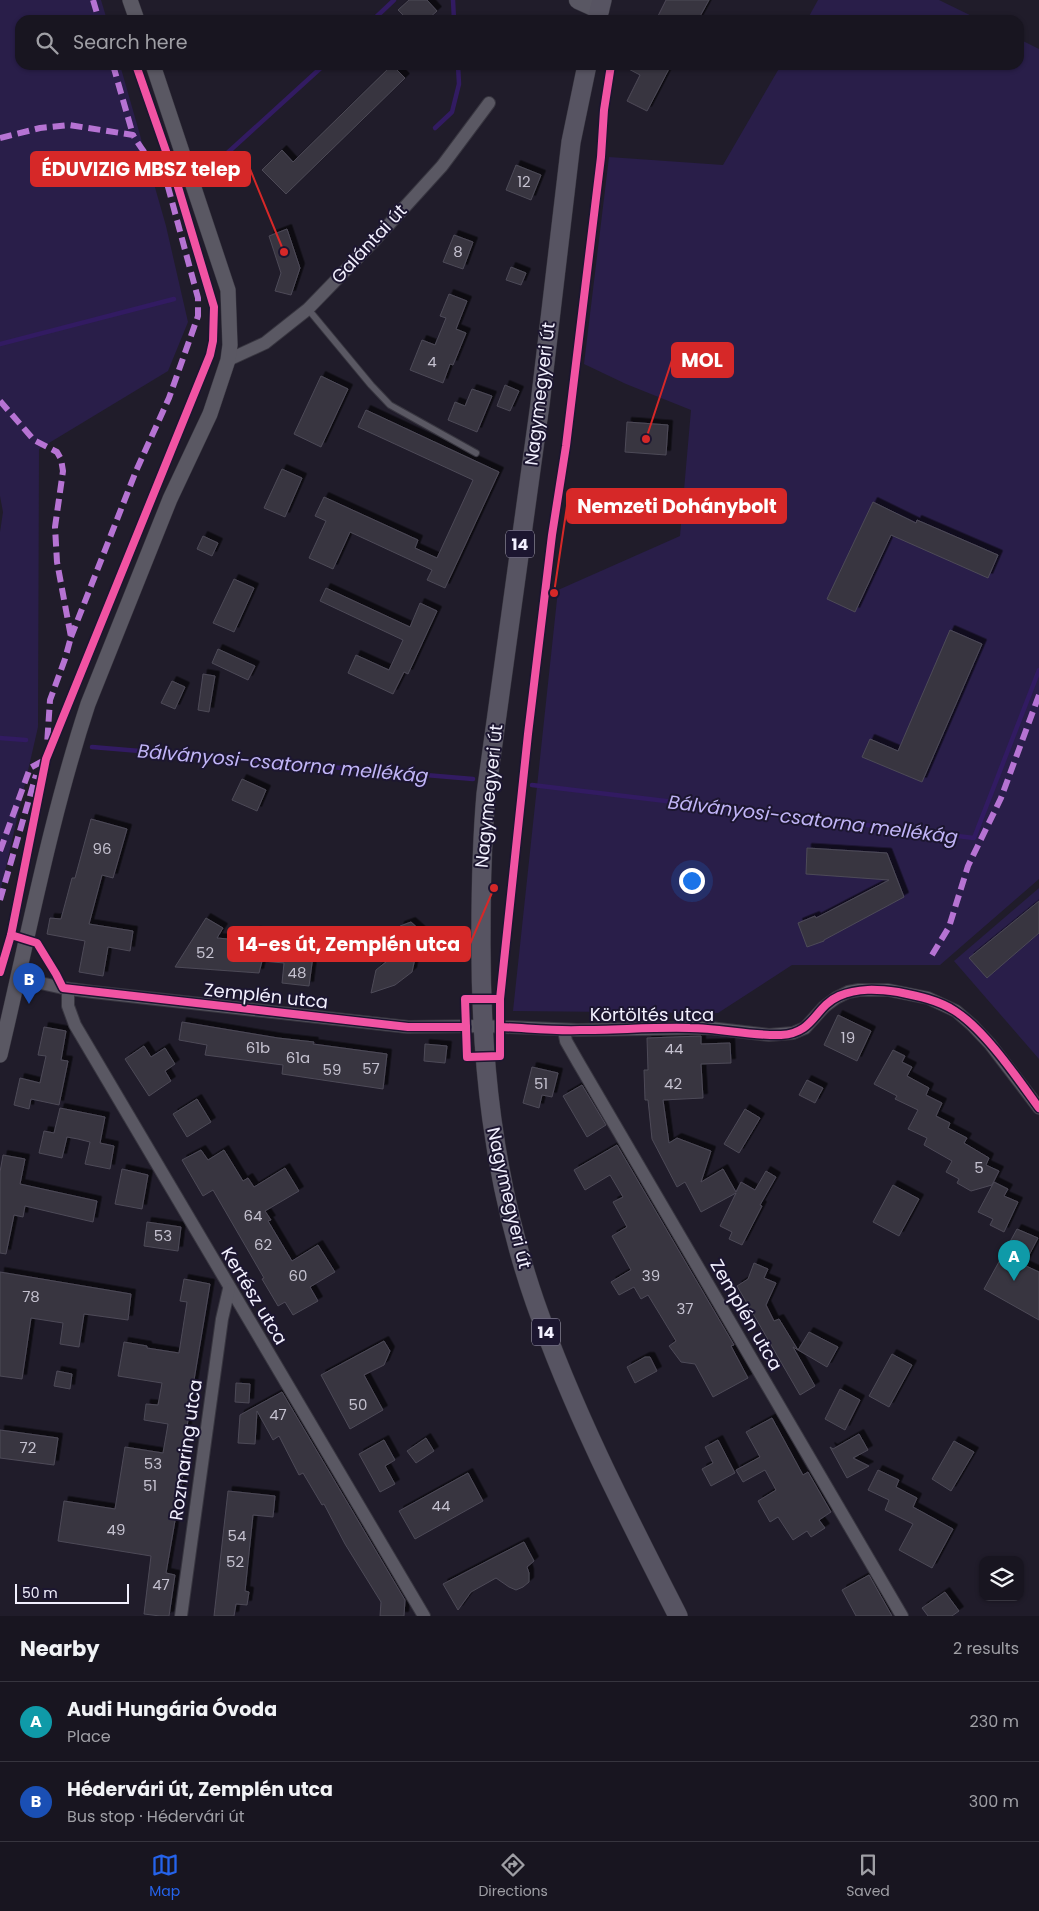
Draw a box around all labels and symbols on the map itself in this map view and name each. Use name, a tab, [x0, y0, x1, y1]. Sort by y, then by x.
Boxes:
callout: ÉDUVIZIG MBSZ telep	[31, 152, 250, 186]
text: ÉDUVIZIG MBSZ telep	[41, 156, 241, 183]
house number: 12	[517, 171, 531, 192]
street label: Galántai út	[325, 198, 412, 289]
house number: 8	[453, 241, 463, 262]
street label: Nagymegyeri út	[518, 321, 561, 467]
callout: MOL	[672, 343, 733, 377]
text: MOL	[681, 347, 723, 374]
house number: 4	[427, 351, 437, 372]
callout: Nemzeti Dohánybolt	[567, 489, 786, 523]
text: Nemzeti Dohánybolt	[577, 493, 777, 520]
road number: 14	[506, 530, 534, 558]
street label: Nagymegyeri út	[469, 723, 508, 869]
water label: Bálványosi-csatorna mellékág	[136, 737, 430, 790]
water label: Bálványosi-csatorna mellékág	[666, 788, 960, 851]
house number: 96	[93, 838, 111, 859]
your location	[679, 868, 705, 894]
callout: 14-es út, Zemplén utca	[228, 927, 470, 961]
text: 14-es út, Zemplén utca	[238, 931, 460, 958]
house number: 52	[196, 942, 214, 963]
house number: 48	[288, 962, 306, 983]
pin: B	[13, 963, 45, 1004]
street label: Zemplén utca	[203, 977, 329, 1014]
street label: Körtöltés utca	[590, 1002, 714, 1027]
house number: 19	[841, 1027, 855, 1048]
house number: 61b	[246, 1037, 270, 1058]
house number: 44	[665, 1038, 683, 1059]
house number: 61a	[286, 1047, 310, 1068]
house number: 57	[362, 1058, 380, 1079]
house number: 59	[323, 1059, 341, 1080]
house number: 51	[534, 1073, 548, 1094]
house number: 42	[664, 1073, 682, 1094]
street label: Nagymegyeri út	[481, 1125, 538, 1271]
house number: 5	[974, 1157, 984, 1178]
house number: 64	[244, 1205, 262, 1226]
house number: 53	[154, 1225, 172, 1246]
house number: 62	[254, 1234, 272, 1255]
pin: A	[998, 1240, 1030, 1281]
street label: Kertész utca	[215, 1242, 293, 1349]
street label: Zemplén utca	[704, 1255, 788, 1375]
house number: 60	[289, 1265, 307, 1286]
house number: 39	[642, 1265, 660, 1286]
house number: 78	[22, 1286, 40, 1307]
house number: 37	[676, 1298, 694, 1319]
road number: 14	[532, 1318, 560, 1345]
street label: Rozmaring utca	[163, 1378, 208, 1522]
house number: 50	[349, 1394, 367, 1415]
house number: 47	[269, 1404, 287, 1425]
house number: 72	[20, 1437, 36, 1458]
house number: 53	[144, 1453, 162, 1474]
house number: 51	[143, 1475, 157, 1496]
house number: 44	[432, 1495, 450, 1516]
house number: 49	[107, 1519, 125, 1540]
house number: 54	[228, 1525, 246, 1546]
house number: 52	[226, 1551, 244, 1572]
house number: 47	[152, 1574, 170, 1595]
scale bar	[15, 1581, 129, 1604]

